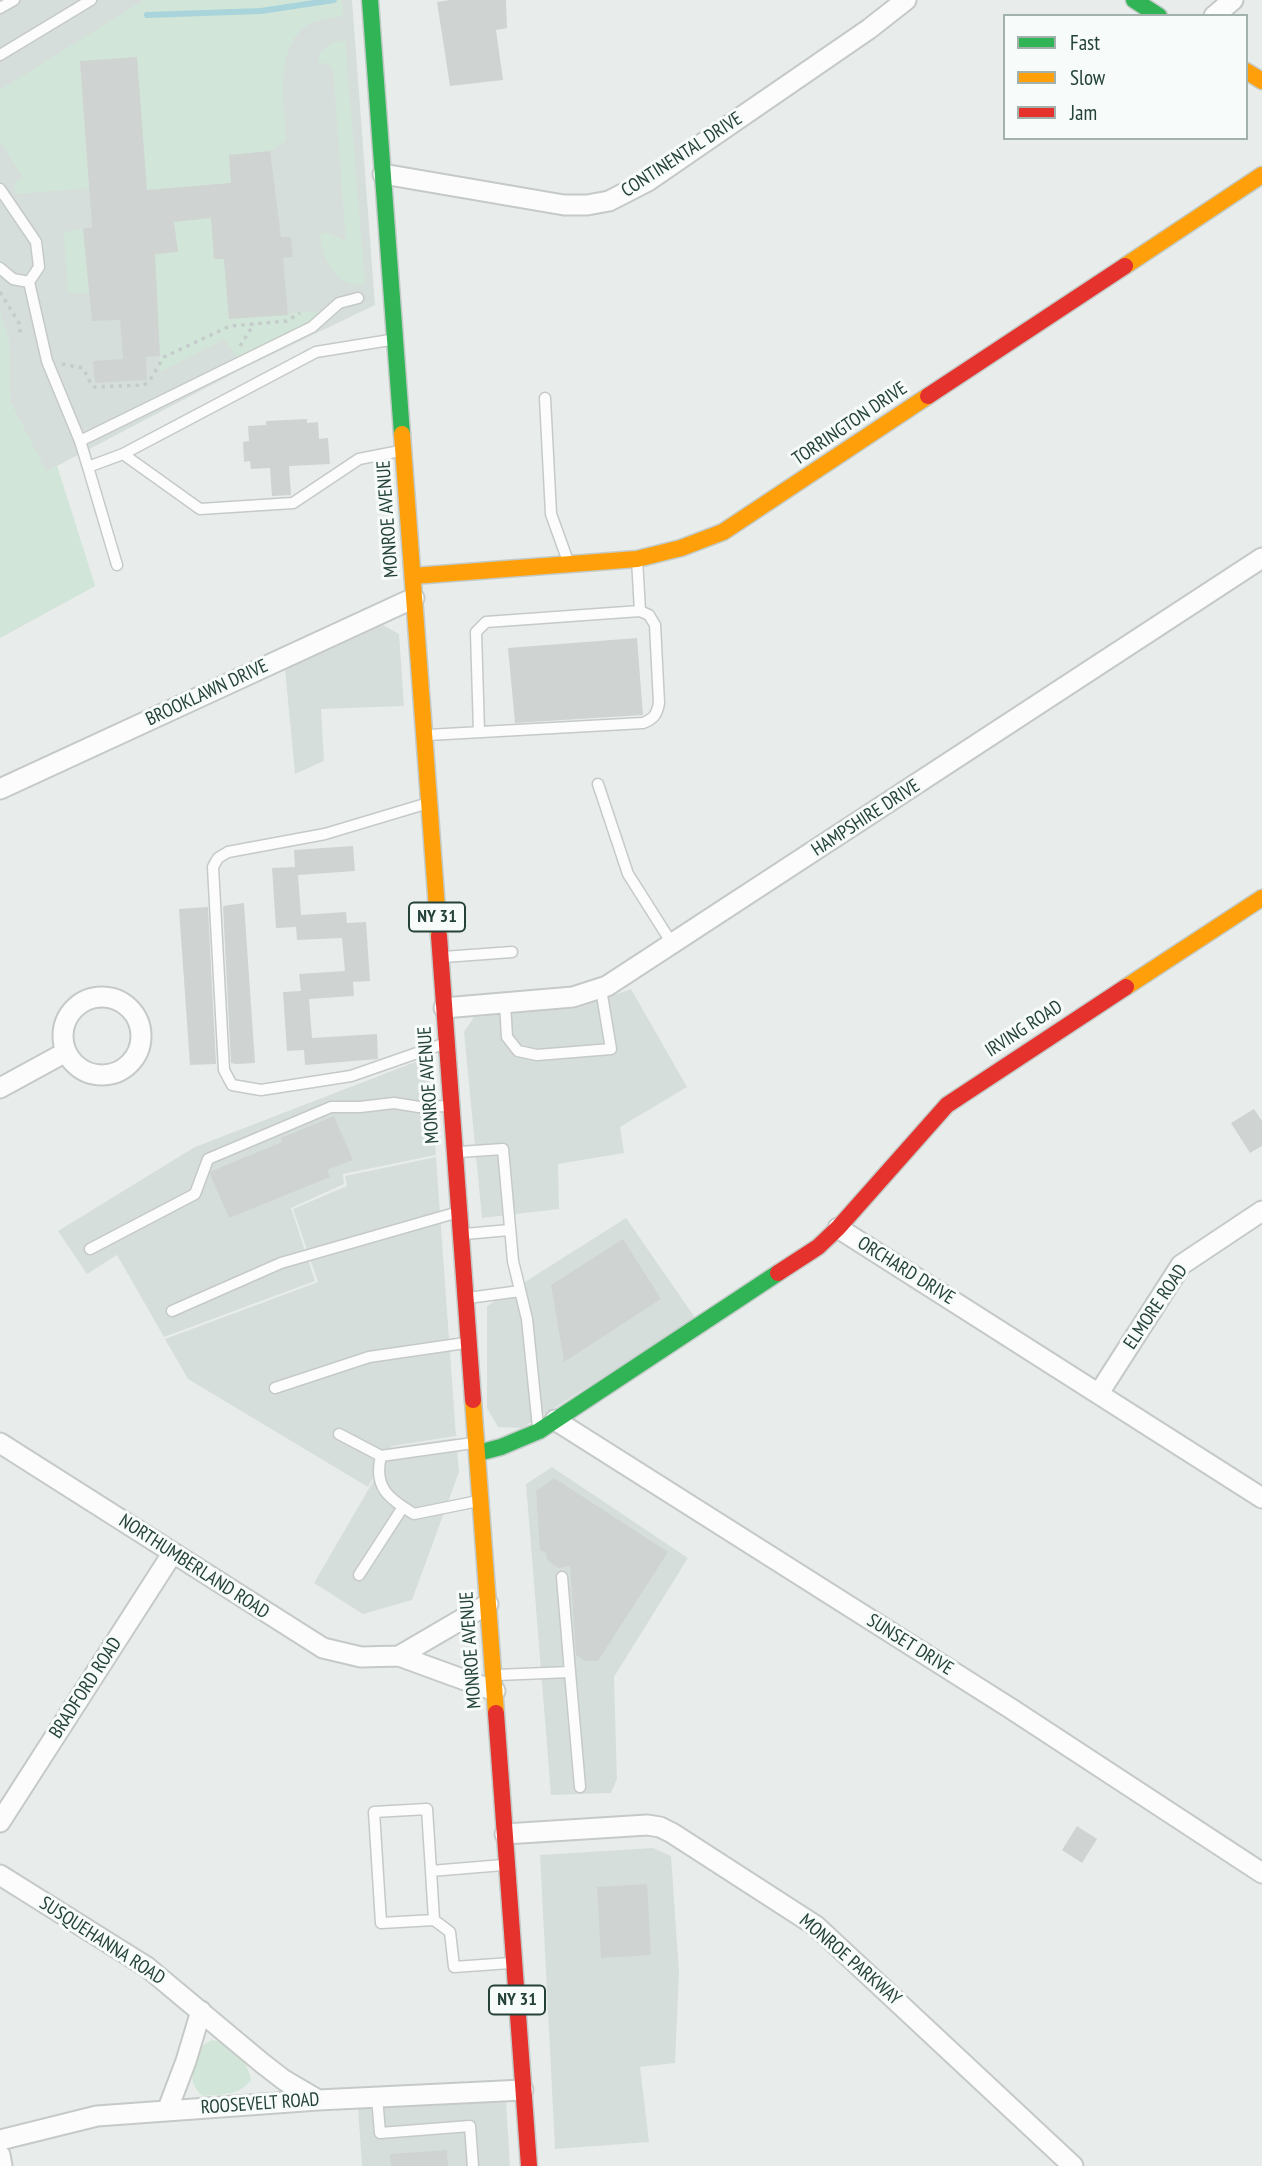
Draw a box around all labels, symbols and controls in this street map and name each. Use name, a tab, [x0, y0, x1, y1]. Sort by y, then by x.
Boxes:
legend	[1003, 14, 1248, 140]
text: Fast	[1070, 29, 1100, 56]
text: Slow	[1070, 64, 1105, 91]
text: Jam	[1070, 99, 1097, 126]
street label: CONTINENTAL DRIVE	[617, 108, 747, 202]
street label: TORRINGTON DRIVE	[788, 377, 912, 471]
street label: MONROE AVENUE	[373, 460, 403, 578]
street label: BROOKLAWN DRIVE	[142, 655, 272, 731]
street label: HAMPSHIRE DRIVE	[808, 775, 924, 861]
road number: NY 31	[409, 902, 465, 932]
street label: IRVING ROAD	[981, 996, 1067, 1062]
street label: MONROE AVENUE	[414, 1026, 444, 1144]
street label: ORCHARD DRIVE	[853, 1232, 959, 1310]
street label: ELMORE ROAD	[1119, 1260, 1193, 1354]
street label: NORTHUMBERLAND ROAD	[115, 1510, 273, 1624]
street label: MONROE AVENUE	[456, 1591, 486, 1709]
street label: SUNSET DRIVE	[863, 1609, 957, 1681]
street label: BRADFORD ROAD	[45, 1633, 127, 1743]
street label: SUSQUEHANNA ROAD	[35, 1892, 169, 1990]
street label: MONROE PARKWAY	[794, 1910, 906, 2010]
road number: NY 31	[489, 1986, 545, 2014]
street label: ROOSEVELT ROAD	[200, 2088, 320, 2120]

